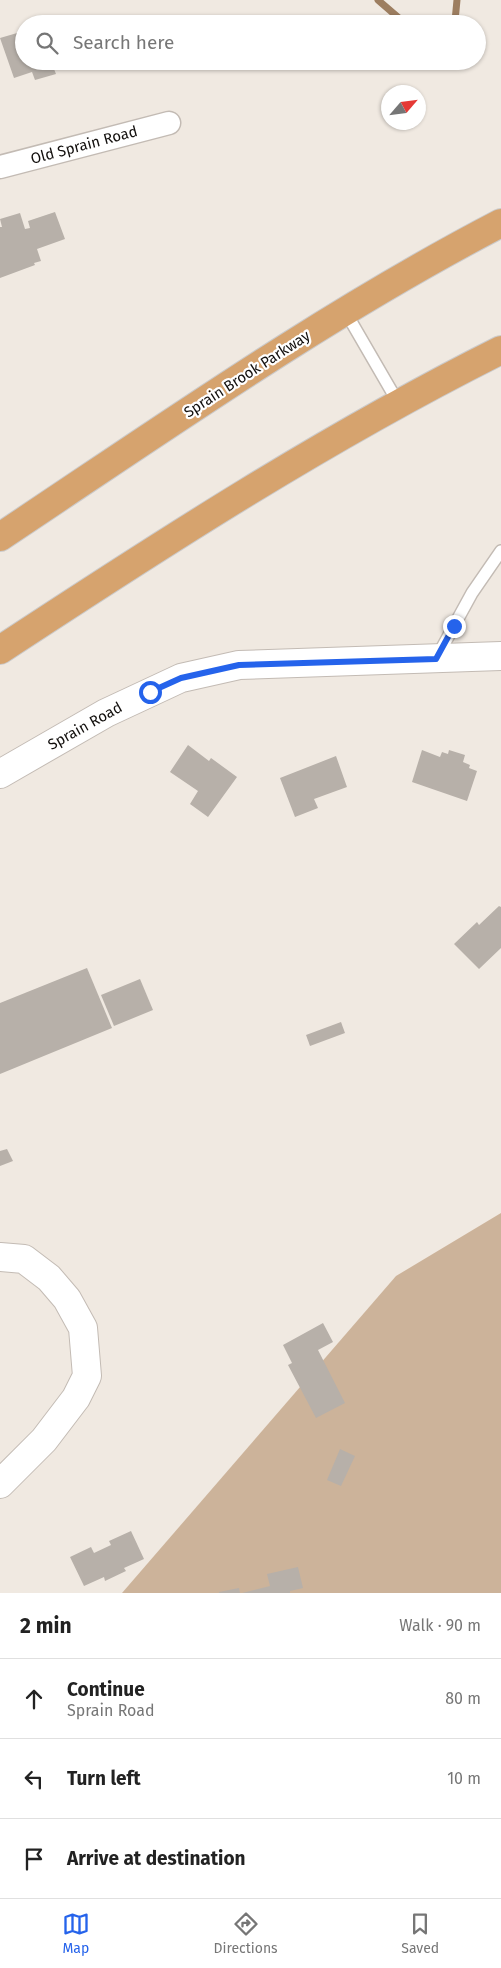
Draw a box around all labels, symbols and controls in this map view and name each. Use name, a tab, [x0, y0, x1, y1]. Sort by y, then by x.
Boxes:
search box	[15, 15, 486, 70]
icon: search	[33, 29, 61, 57]
text: Search here	[73, 31, 174, 54]
north arrow	[381, 85, 426, 130]
street label: Old Sprain Road	[29, 122, 139, 168]
street label: Sprain Brook Parkway	[181, 326, 314, 421]
route end	[443, 615, 466, 638]
route start	[139, 681, 162, 704]
street label: Sprain Road	[45, 698, 125, 754]
text: 2 min	[20, 1613, 72, 1639]
text: Walk · 90 m	[399, 1616, 481, 1635]
text: Continue	[67, 1678, 145, 1701]
icon: ahead	[20, 1685, 48, 1713]
text: 80 m	[445, 1689, 481, 1708]
text: Sprain Road	[67, 1701, 155, 1720]
icon: left	[20, 1765, 48, 1793]
text: Turn left	[67, 1767, 141, 1790]
text: 10 m	[447, 1769, 481, 1788]
icon: arrive	[20, 1845, 48, 1873]
text: Arrive at destination	[67, 1847, 246, 1870]
tab: Map	[62, 1910, 90, 1957]
tab: Directions	[213, 1910, 278, 1957]
tab: Saved	[401, 1910, 439, 1957]

